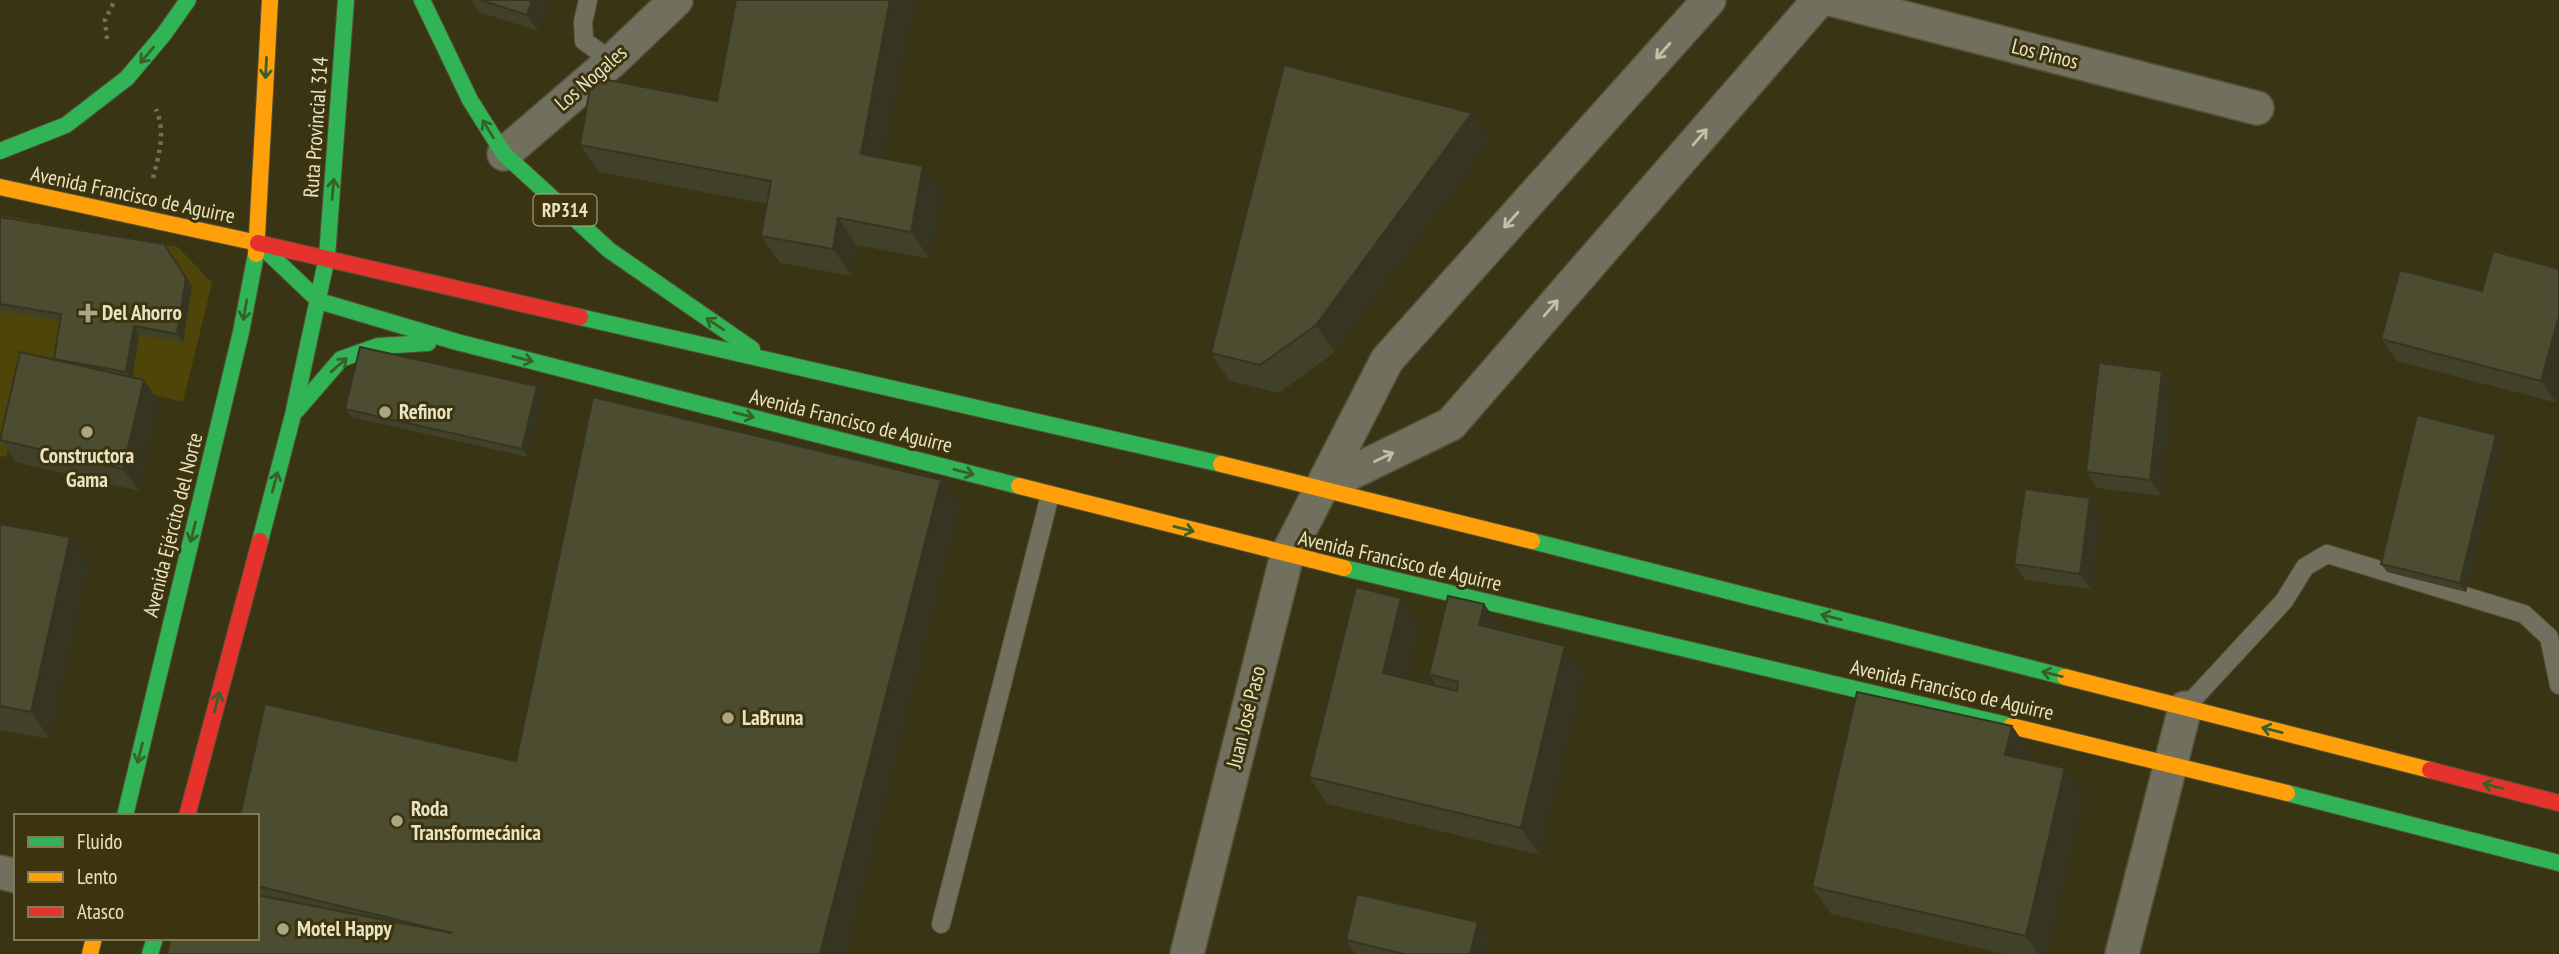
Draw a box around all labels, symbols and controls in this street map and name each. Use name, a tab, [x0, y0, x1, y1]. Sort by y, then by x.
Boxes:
street label: Los Pinos	[2009, 32, 2081, 75]
street label: Los Nogales	[549, 39, 632, 116]
one-way arrow	[1655, 42, 1671, 60]
one-way arrow	[139, 45, 155, 63]
street label: Ruta Provincial 314	[297, 55, 334, 198]
one-way arrow	[259, 56, 272, 79]
one-way arrow	[481, 119, 495, 139]
one-way arrow	[1692, 128, 1708, 146]
street label: Avenida Francisco de Aguirre	[29, 160, 238, 229]
one-way arrow	[327, 179, 340, 201]
road number: RP314	[534, 194, 596, 226]
one-way arrow	[1504, 211, 1520, 229]
one-way arrow	[238, 298, 251, 321]
place label: Del Ahorro	[102, 299, 182, 326]
one-way arrow	[1543, 300, 1559, 318]
marker: Del Ahorro	[80, 305, 96, 321]
one-way arrow	[706, 316, 725, 331]
one-way arrow	[511, 353, 534, 366]
one-way arrow	[330, 357, 348, 373]
street label: Avenida Francisco de Aguirre	[747, 382, 955, 459]
place label: Refinor	[399, 398, 453, 425]
marker: Refinor	[377, 404, 393, 420]
one-way arrow	[732, 409, 754, 422]
marker: Constructora Gama	[79, 424, 95, 440]
street label: Avenida Ejército del Norte	[137, 430, 208, 620]
place label: Constructora Gama	[40, 442, 135, 493]
one-way arrow	[1373, 449, 1394, 463]
one-way arrow	[952, 466, 975, 479]
one-way arrow	[269, 472, 282, 494]
one-way arrow	[186, 520, 199, 543]
one-way arrow	[1172, 523, 1195, 536]
street label: Avenida Francisco de Aguirre	[1296, 524, 1504, 597]
one-way arrow	[1821, 610, 1843, 623]
street label: Avenida Francisco de Aguirre	[1848, 653, 2056, 726]
street label: Juan José Paso	[1220, 663, 1271, 772]
one-way arrow	[2041, 667, 2064, 680]
one-way arrow	[211, 692, 224, 714]
place label: LaBruna	[742, 704, 804, 731]
marker: LaBruna	[720, 710, 736, 726]
one-way arrow	[2261, 723, 2284, 736]
one-way arrow	[133, 741, 146, 764]
one-way arrow	[2482, 779, 2505, 792]
place label: Roda Transformecánica	[411, 795, 541, 846]
marker: Roda Transformecánica	[389, 813, 405, 829]
legend	[14, 814, 259, 940]
text: Fluido	[77, 828, 122, 855]
text: Lento	[77, 863, 117, 890]
text: Atasco	[77, 898, 124, 925]
place label: Motel Happy	[297, 915, 392, 942]
marker: Motel Happy	[275, 921, 291, 937]

